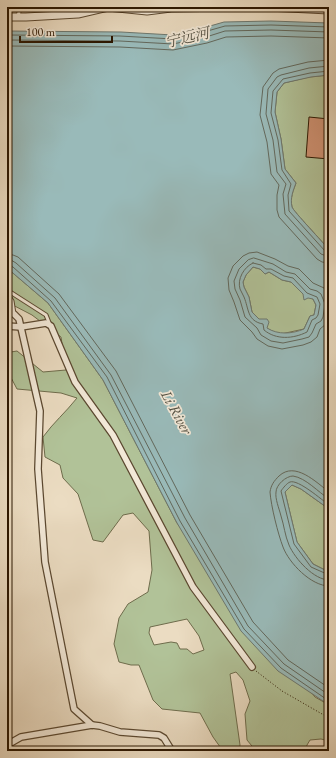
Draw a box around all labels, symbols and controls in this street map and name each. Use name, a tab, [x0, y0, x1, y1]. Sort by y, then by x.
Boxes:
scale bar	[20, 18, 112, 44]
water label: 宁远河	[163, 22, 214, 51]
text: 100 m	[26, 24, 56, 40]
water label: Li River	[157, 386, 198, 439]

